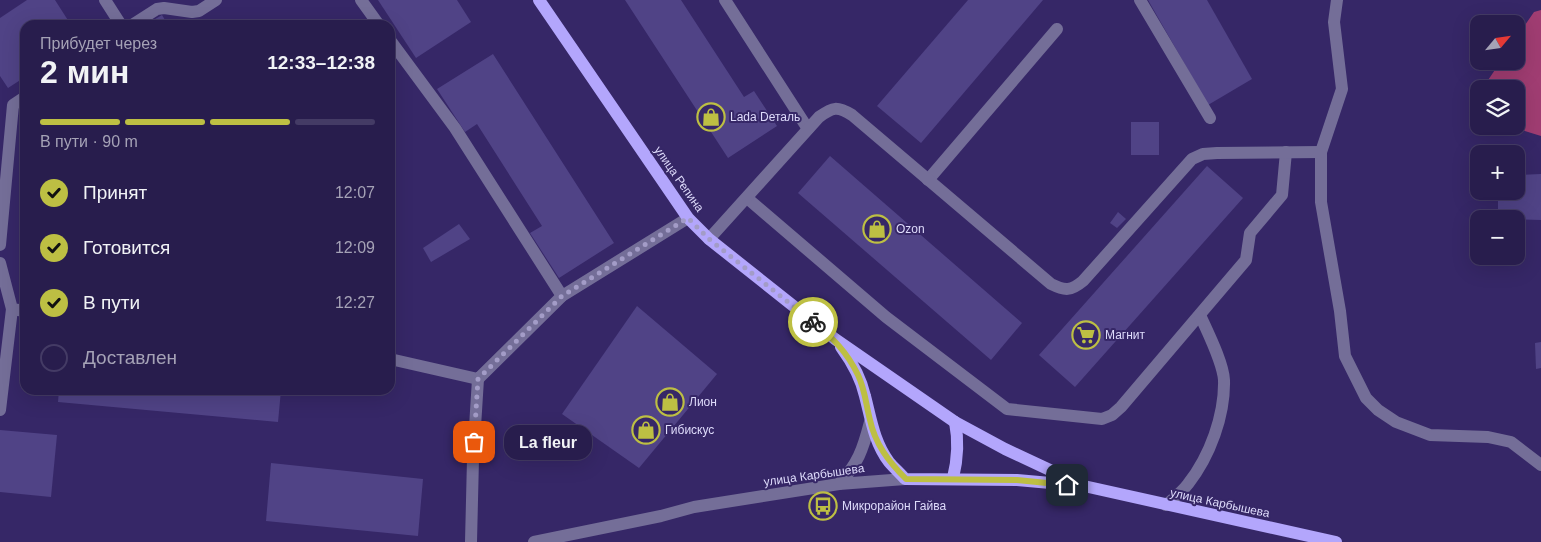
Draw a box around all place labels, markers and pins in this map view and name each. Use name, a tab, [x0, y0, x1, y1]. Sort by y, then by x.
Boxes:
shop icon: Lada Dеталь	[696, 102, 726, 132]
place label: Lada Dеталь	[730, 110, 800, 124]
shop icon: Ozon	[862, 214, 892, 244]
place label: Ozon	[896, 222, 925, 236]
supermarket icon: Магнит	[1071, 320, 1101, 350]
place label: Магнит	[1105, 328, 1146, 342]
shop icon: Лион	[655, 387, 685, 417]
place label: Лион	[689, 395, 717, 409]
shop icon: Гибискус	[631, 415, 661, 445]
pin	[453, 421, 495, 463]
place label: Гибискус	[665, 423, 714, 437]
callout: La fleur	[504, 424, 592, 460]
pin	[1046, 464, 1088, 506]
bus stop icon: Микрорайон Гайва	[808, 491, 838, 521]
place label: Микрорайон Гайва	[842, 499, 946, 513]

